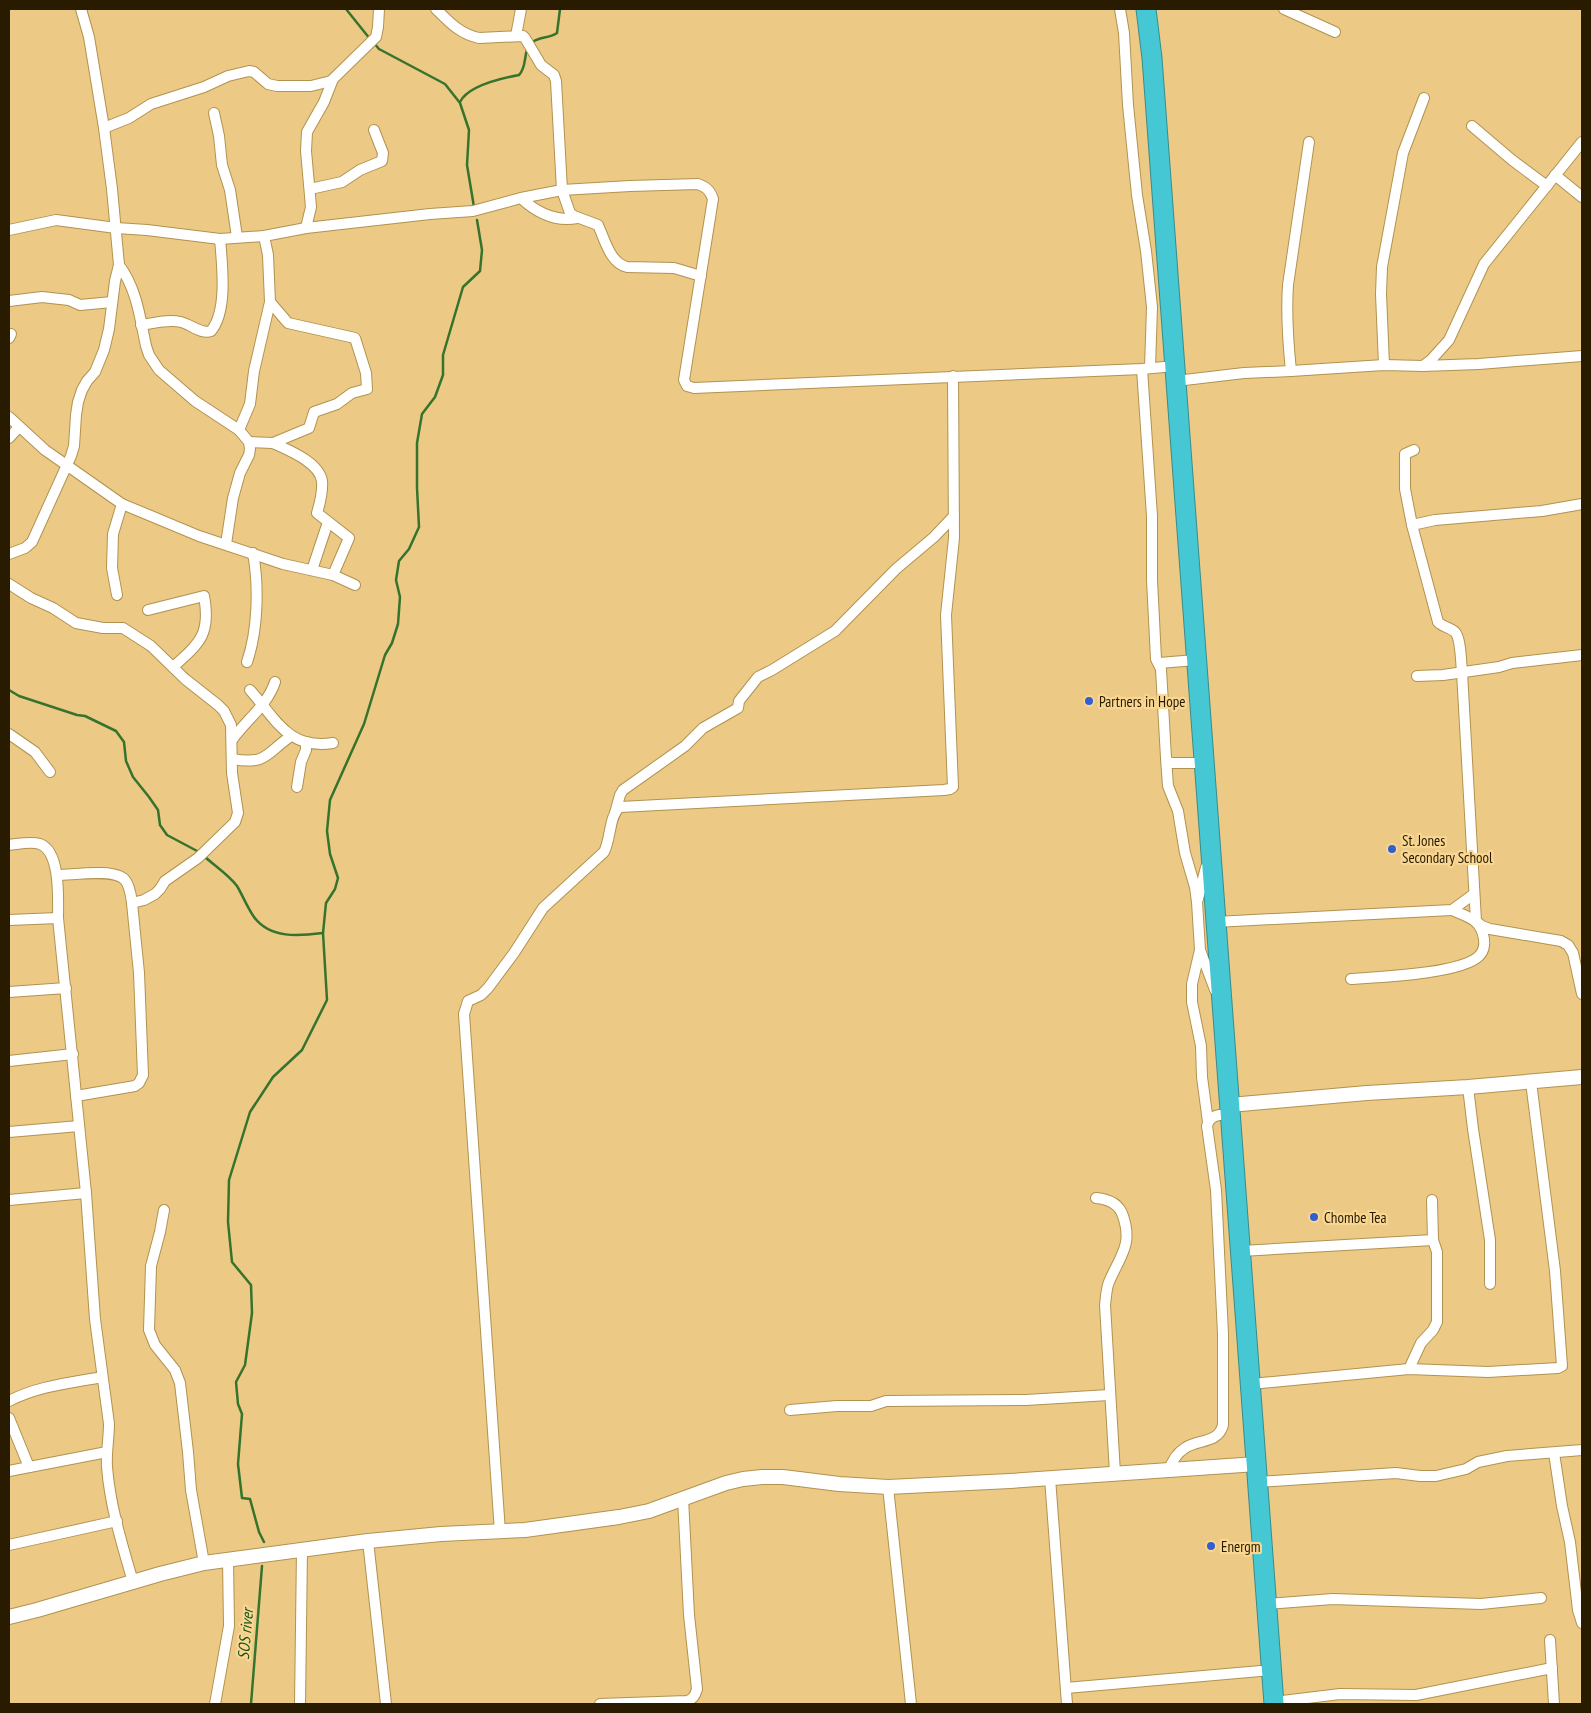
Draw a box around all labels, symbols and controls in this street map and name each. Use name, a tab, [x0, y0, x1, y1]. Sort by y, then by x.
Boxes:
place label: Partners in Hope	[1099, 692, 1185, 711]
marker: Partners in Hope	[1083, 695, 1095, 707]
place label: St. Jones Secondary School	[1402, 831, 1493, 867]
marker: St. Jones Secondary School	[1386, 843, 1398, 855]
place label: Chombe Tea	[1324, 1208, 1387, 1227]
marker: Chombe Tea	[1308, 1211, 1320, 1223]
place label: Energm	[1221, 1537, 1261, 1556]
marker: Energm	[1205, 1540, 1217, 1552]
water label: SOS river	[233, 1605, 257, 1660]

